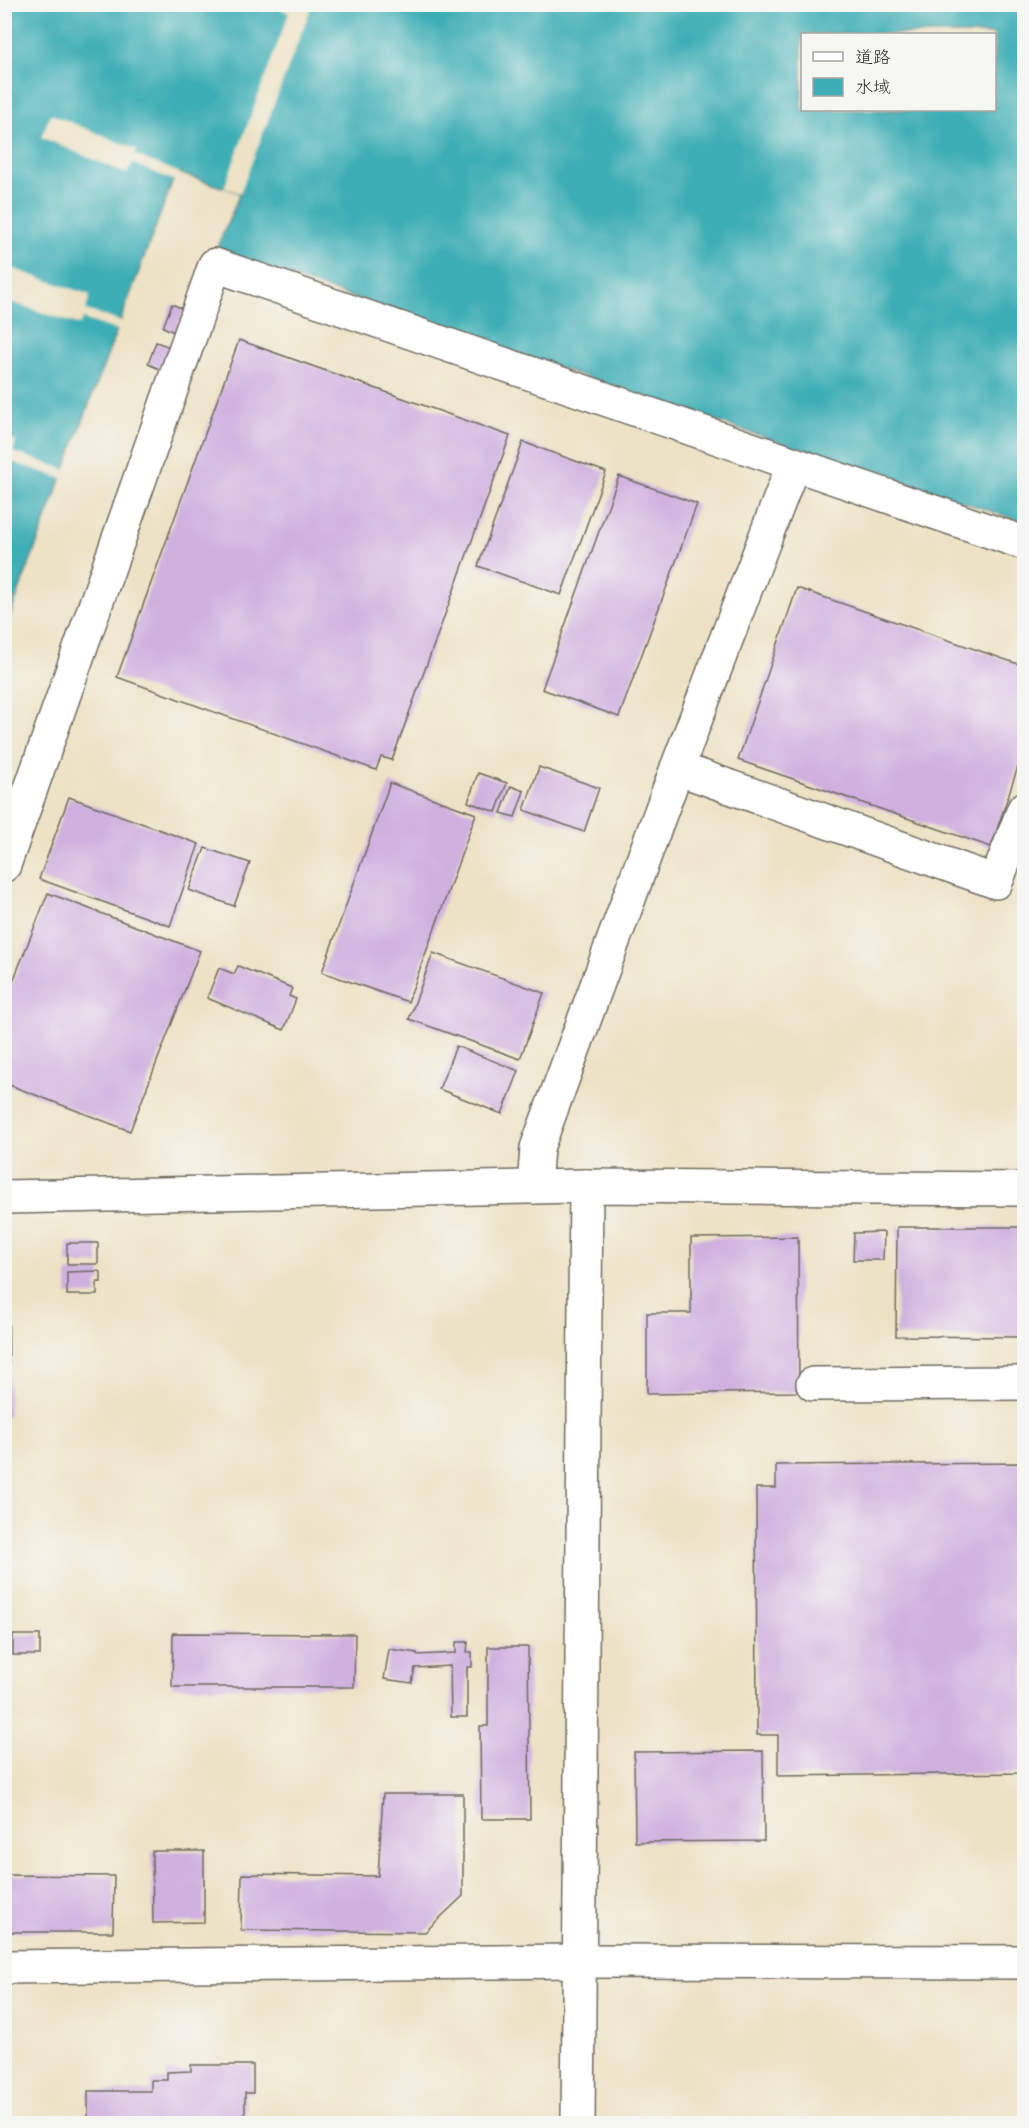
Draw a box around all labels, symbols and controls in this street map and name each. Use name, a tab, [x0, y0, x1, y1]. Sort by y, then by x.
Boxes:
legend	[801, 33, 996, 111]
text: 道路	[855, 44, 891, 69]
text: 水域	[855, 74, 891, 99]

